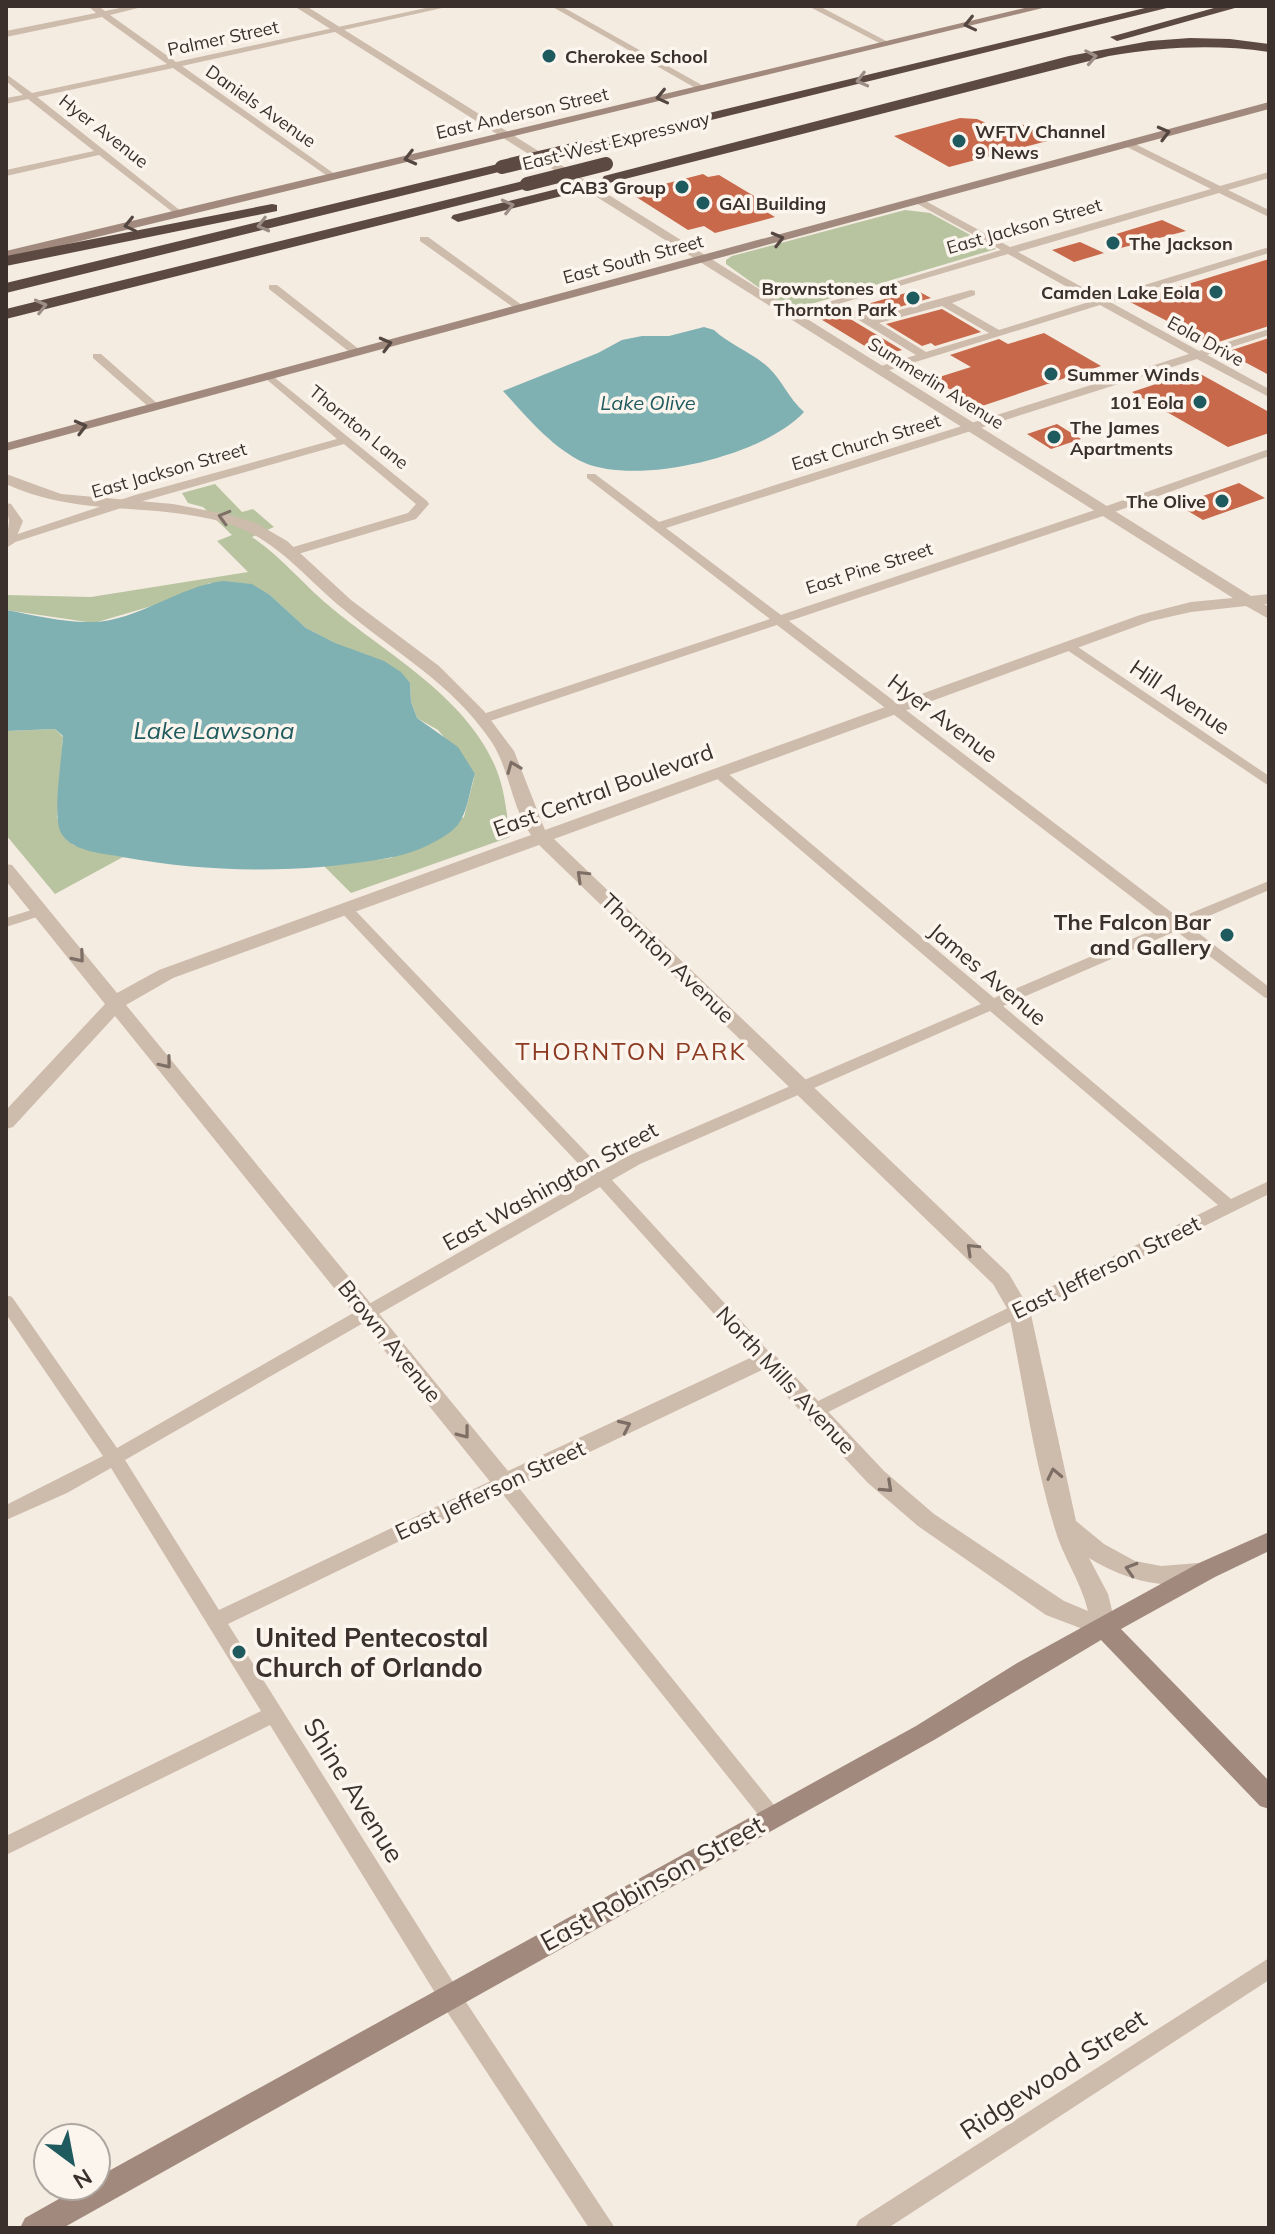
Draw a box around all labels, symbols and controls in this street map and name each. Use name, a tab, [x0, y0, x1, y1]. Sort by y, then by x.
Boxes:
street label: Palmer Street	[165, 15, 281, 61]
one-way arrow	[963, 15, 977, 32]
place label: Cherokee School	[565, 45, 708, 68]
marker: Cherokee School	[540, 47, 558, 65]
one-way arrow	[1084, 49, 1098, 66]
street label: Daniels Avenue	[201, 59, 321, 153]
one-way arrow	[856, 71, 870, 88]
street label: East Anderson Street	[434, 82, 610, 144]
one-way arrow	[656, 88, 670, 105]
street label: Hyer Avenue	[55, 89, 153, 173]
street label: East-West Expressway	[520, 106, 712, 175]
place label: WFTV Channel 9 News	[975, 120, 1106, 164]
one-way arrow	[1156, 126, 1170, 143]
marker: WFTV Channel 9 News	[950, 132, 968, 150]
one-way arrow	[403, 149, 417, 166]
place label: CAB3 Group	[559, 176, 666, 199]
marker: CAB3 Group	[673, 178, 691, 196]
place label: GAI Building	[719, 192, 826, 215]
street label: East Jackson Street	[944, 193, 1104, 259]
marker: GAI Building	[694, 194, 712, 212]
one-way arrow	[501, 198, 514, 215]
one-way arrow	[123, 216, 137, 233]
one-way arrow	[257, 216, 271, 233]
street label: East South Street	[560, 229, 706, 289]
one-way arrow	[770, 231, 784, 248]
place label: The Jackson	[1129, 232, 1233, 255]
marker: The Jackson	[1104, 234, 1122, 252]
place label: Brownstones at Thornton Park	[761, 277, 898, 321]
place label: Camden Lake Eola	[1041, 281, 1200, 304]
marker: Camden Lake Eola	[1207, 283, 1225, 301]
marker: Brownstones at Thornton Park	[904, 289, 922, 307]
one-way arrow	[33, 298, 47, 315]
street label: Eola Drive	[1164, 311, 1248, 371]
street label: Summerlin Avenue	[864, 332, 1008, 434]
one-way arrow	[379, 337, 393, 354]
place label: Summer Winds	[1067, 363, 1199, 386]
marker: Summer Winds	[1042, 365, 1060, 383]
street label: Thornton Lane	[305, 380, 413, 474]
water label: Lake Olive	[600, 390, 696, 415]
place label: 101 Eola	[1109, 391, 1184, 414]
marker: 101 Eola	[1191, 393, 1209, 411]
street label: East Church Street	[789, 408, 943, 476]
place label: The James Apartments	[1070, 416, 1173, 460]
one-way arrow	[74, 419, 88, 436]
marker: The James Apartments	[1045, 428, 1063, 446]
street label: East Jackson Street	[89, 437, 249, 503]
place label: The Olive	[1126, 490, 1206, 513]
marker: The Olive	[1213, 492, 1231, 510]
one-way arrow	[217, 510, 231, 527]
street label: East Pine Street	[803, 537, 935, 599]
street label: Hill Avenue	[1125, 653, 1235, 741]
street label: Hyer Avenue	[882, 667, 1004, 769]
water label: Lake Lawsona	[134, 715, 294, 745]
street label: East Central Boulevard	[489, 737, 717, 843]
one-way arrow	[506, 760, 522, 775]
one-way arrow	[576, 871, 591, 885]
street label: Thornton Avenue	[595, 887, 741, 1029]
place label: The Falcon Bar and Gallery	[1054, 908, 1211, 961]
street label: James Avenue	[923, 917, 1053, 1031]
marker: The Falcon Bar and Gallery	[1218, 926, 1236, 944]
one-way arrow	[69, 948, 83, 963]
district label: THORNTON PARK	[515, 1036, 747, 1066]
one-way arrow	[156, 1054, 170, 1069]
street label: East Washington Street	[438, 1115, 663, 1257]
street label: East Jefferson Street	[1007, 1209, 1205, 1325]
one-way arrow	[967, 1244, 981, 1258]
street label: Brown Avenue	[332, 1274, 448, 1408]
street label: North Mills Avenue	[710, 1300, 862, 1460]
one-way arrow	[617, 1420, 631, 1436]
one-way arrow	[454, 1424, 468, 1439]
street label: East Jefferson Street	[391, 1434, 590, 1546]
one-way arrow	[1046, 1468, 1063, 1482]
one-way arrow	[878, 1478, 892, 1493]
one-way arrow	[1124, 1562, 1138, 1578]
place label: United Pentecostal Church of Orlando	[255, 1621, 488, 1684]
marker: United Pentecostal Church of Orlando	[230, 1643, 248, 1661]
street label: Shine Avenue	[296, 1712, 412, 1868]
street label: East Robinson Street	[534, 1808, 770, 1958]
street label: Ridgewood Street	[954, 2001, 1152, 2147]
north arrow	[32, 2122, 112, 2202]
text: N	[68, 2163, 97, 2195]

